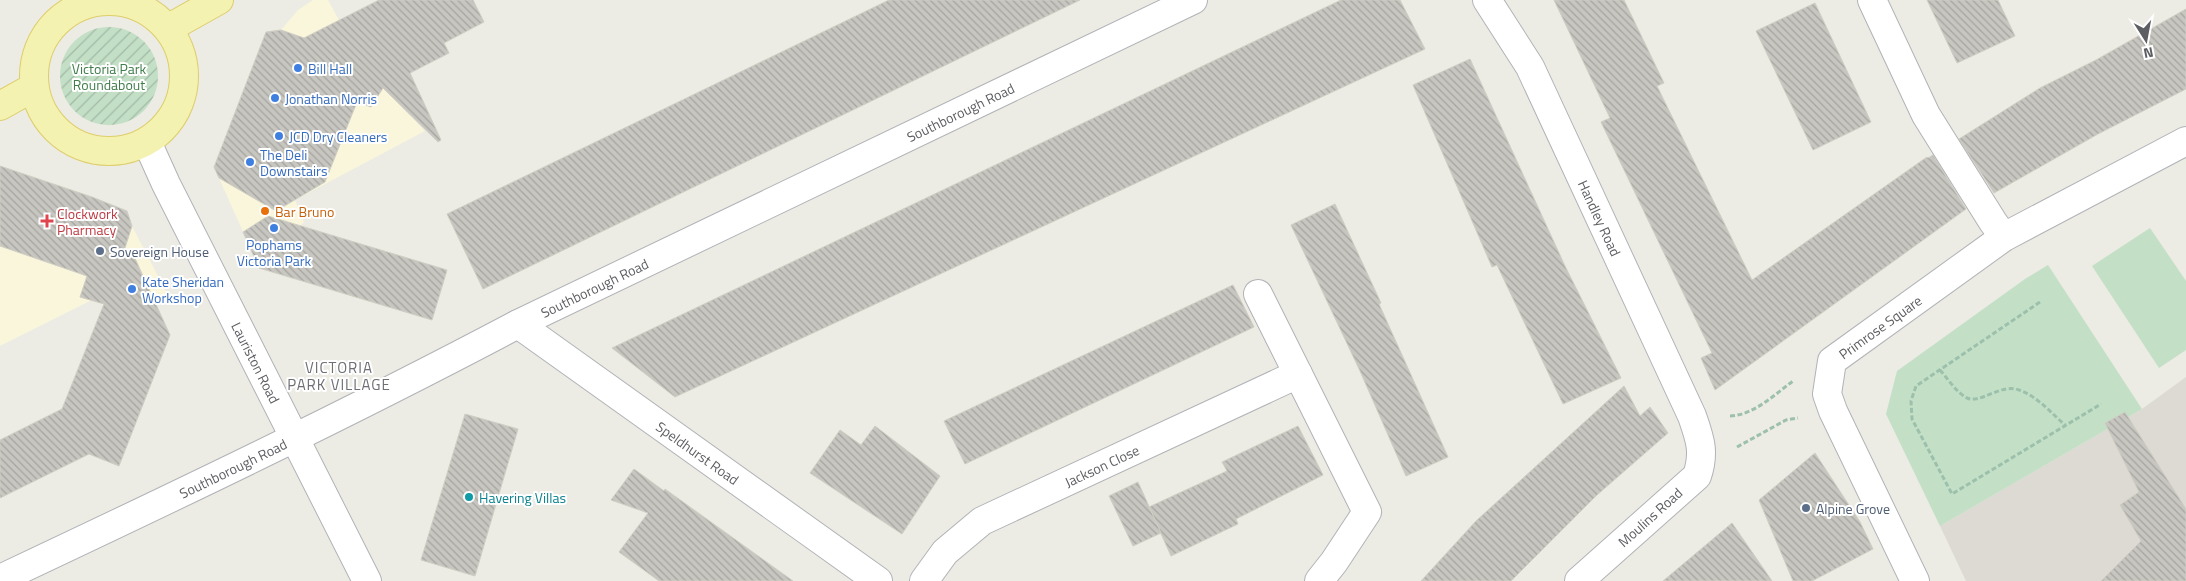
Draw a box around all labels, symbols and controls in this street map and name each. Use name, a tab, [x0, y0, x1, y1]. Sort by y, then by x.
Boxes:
north arrow	[2121, 15, 2171, 65]
text: N	[2142, 42, 2155, 64]
park label: Victoria Park Roundabout	[72, 58, 146, 95]
place label: Bill Hall	[308, 58, 352, 79]
marker: Bill Hall	[292, 62, 304, 74]
street label: Southborough Road	[903, 77, 1018, 147]
place label: Jonathan Norris	[285, 88, 377, 109]
marker: Jonathan Norris	[269, 92, 281, 104]
place label: JCD Dry Cleaners	[289, 126, 387, 147]
marker: JCD Dry Cleaners	[273, 130, 285, 142]
place label: The Deli Downstairs	[260, 144, 327, 181]
marker: The Deli Downstairs	[244, 156, 256, 168]
street label: Handley Road	[1573, 176, 1627, 259]
place label: Bar Bruno	[275, 201, 334, 222]
place label: Clockwork Pharmacy	[57, 203, 118, 240]
marker: Bar Bruno	[259, 205, 271, 217]
marker: Clockwork Pharmacy	[41, 215, 53, 227]
marker: Pophams Victoria Park	[268, 222, 280, 234]
place label: Pophams Victoria Park	[237, 234, 311, 271]
place label: Sovereign House	[110, 241, 209, 262]
marker: Sovereign House	[94, 245, 106, 257]
street label: Southborough Road	[537, 253, 652, 322]
place label: Kate Sheridan Workshop	[142, 271, 224, 308]
marker: Kate Sheridan Workshop	[126, 283, 138, 295]
street label: Primrose Square	[1834, 289, 1926, 364]
street label: Lauriston Road	[227, 318, 286, 407]
district label: VICTORIA PARK VILLAGE	[287, 356, 391, 396]
street label: Speldhurst Road	[652, 416, 744, 489]
street label: Southborough Road	[175, 433, 290, 503]
street label: Jackson Close	[1061, 439, 1142, 492]
street label: Moulins Road	[1613, 482, 1687, 552]
place label: Havering Villas	[479, 487, 566, 508]
marker: Havering Villas	[463, 491, 475, 503]
place label: Alpine Grove	[1816, 498, 1890, 519]
marker: Alpine Grove	[1800, 502, 1812, 514]

